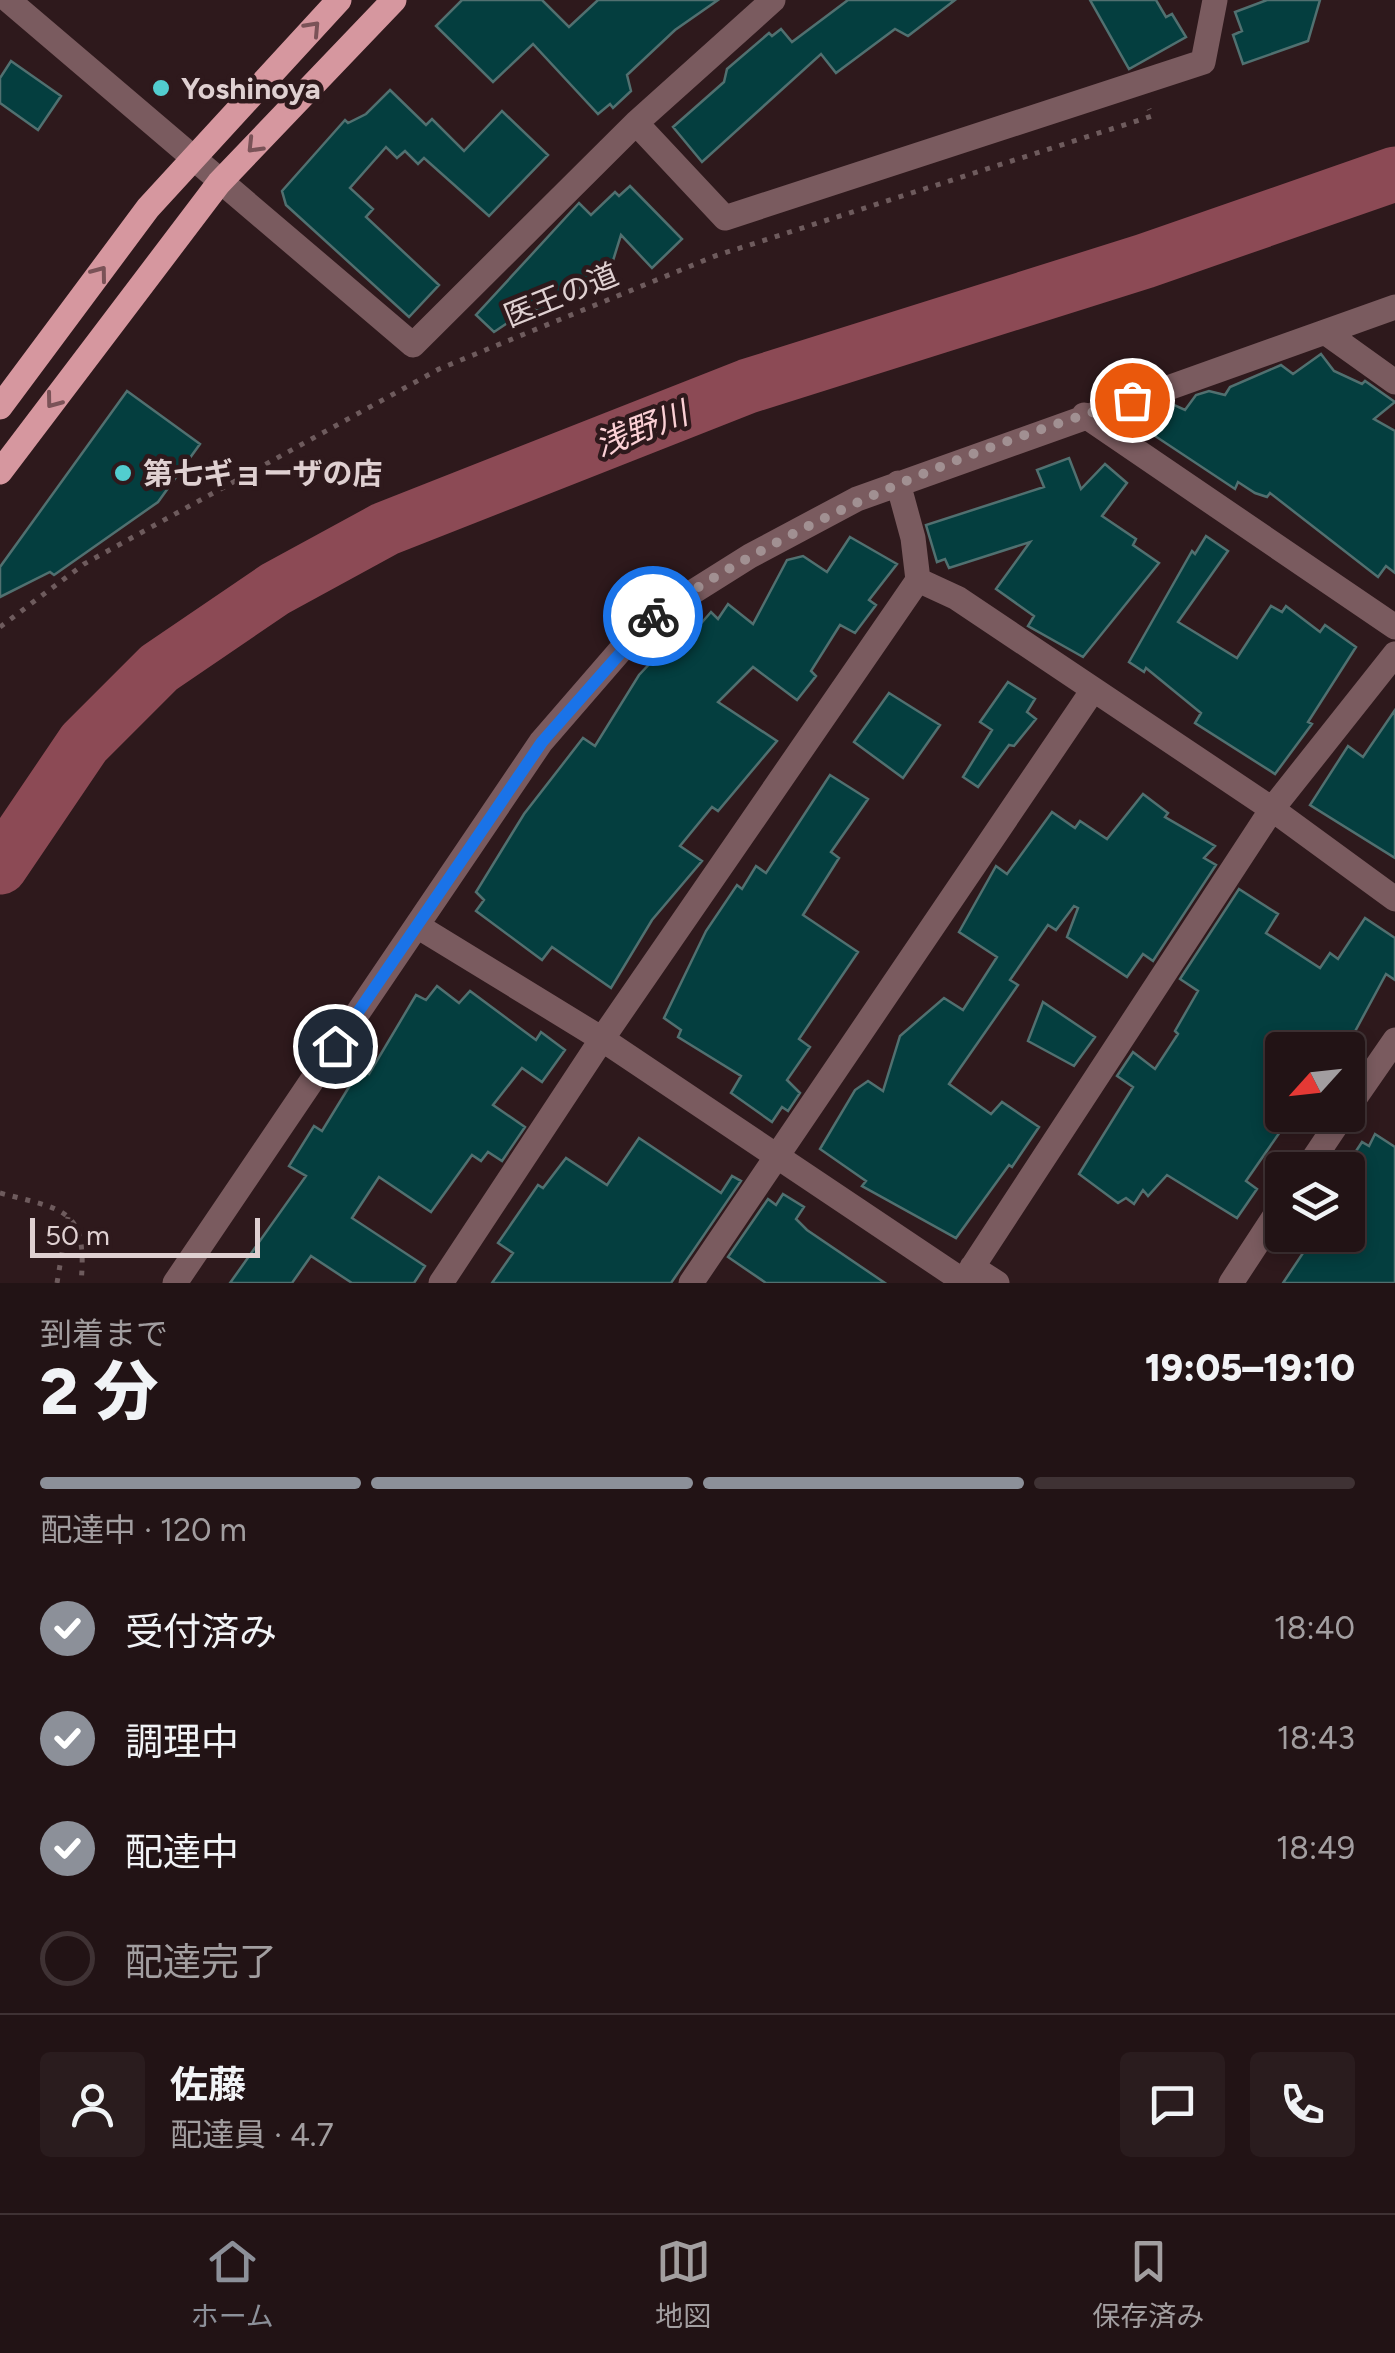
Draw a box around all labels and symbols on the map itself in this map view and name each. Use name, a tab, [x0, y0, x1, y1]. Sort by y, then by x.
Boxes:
one-way arrow	[301, 21, 319, 40]
place label: Yoshinoya	[181, 70, 321, 107]
marker: Yoshinoya	[150, 77, 172, 99]
one-way arrow	[248, 134, 266, 153]
street label: 医王の道	[498, 255, 624, 335]
one-way arrow	[88, 266, 105, 284]
pin	[1090, 358, 1175, 443]
one-way arrow	[47, 390, 65, 408]
water label: 浅野川	[589, 393, 695, 464]
place label: 第七ギョーザの店	[143, 455, 382, 492]
marker: 第七ギョーザの店	[112, 462, 134, 484]
courier	[603, 566, 703, 666]
pin	[293, 1004, 378, 1089]
north arrow	[1265, 1032, 1365, 1132]
scale bar	[30, 1213, 260, 1258]

